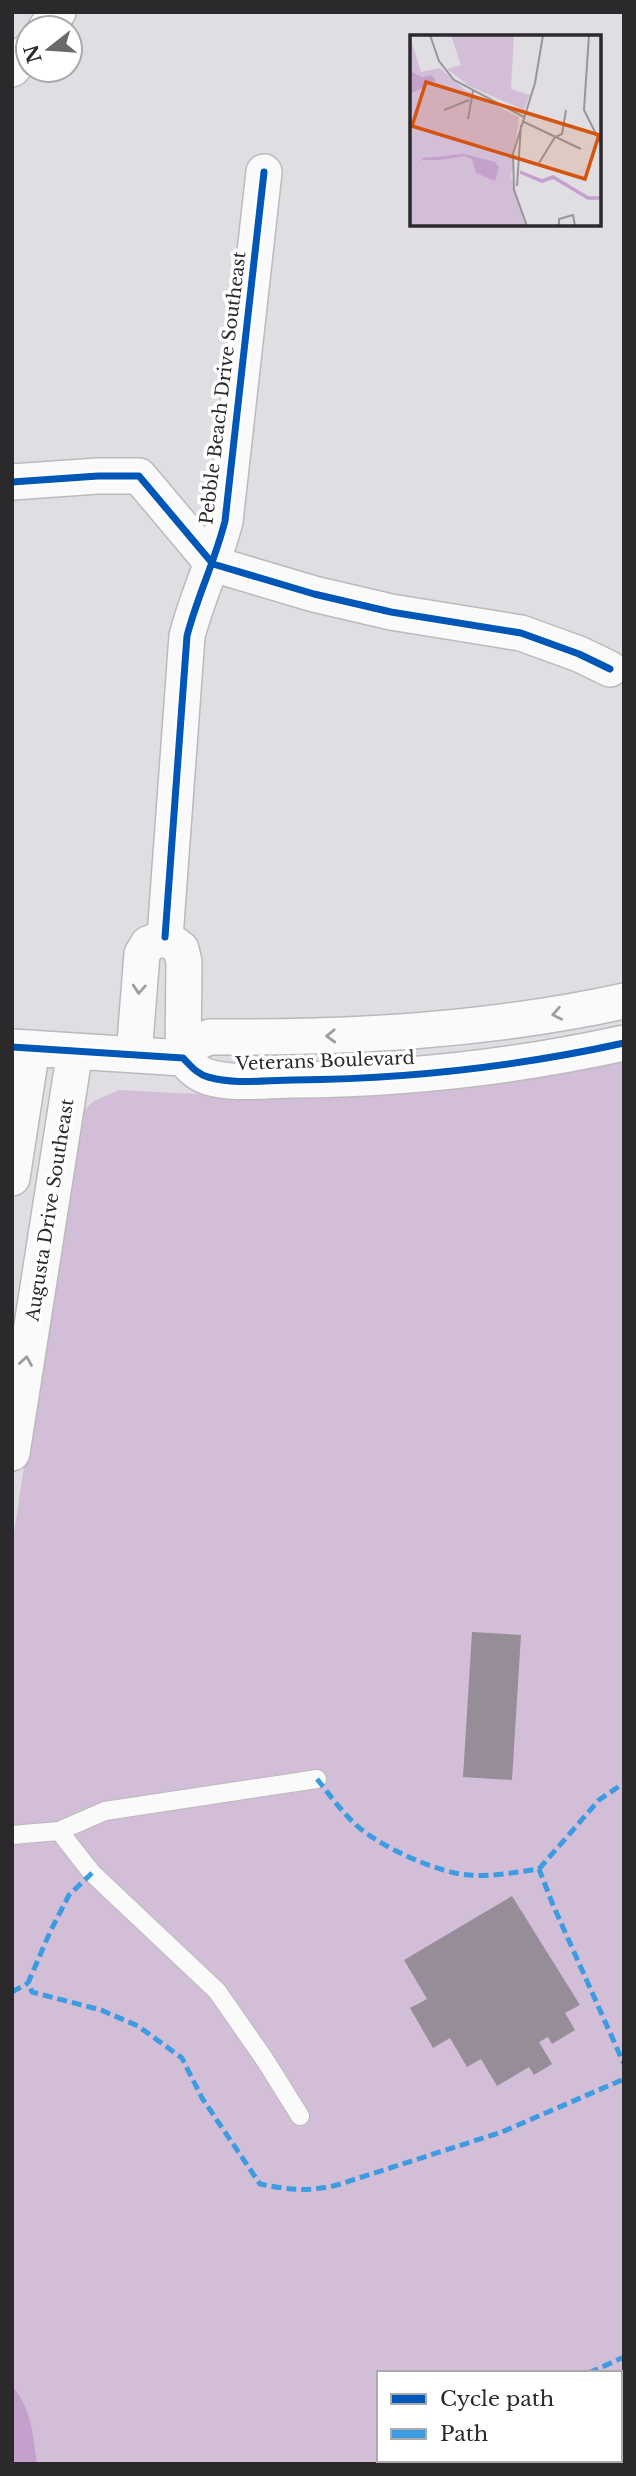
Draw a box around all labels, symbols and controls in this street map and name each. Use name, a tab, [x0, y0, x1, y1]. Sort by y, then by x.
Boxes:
north arrow	[14, 14, 84, 84]
inset map	[410, 35, 601, 226]
text: N	[20, 42, 47, 66]
street label: Pebble Beach Drive Southeast	[195, 250, 251, 526]
one-way arrow	[132, 984, 147, 995]
one-way arrow	[551, 1006, 563, 1021]
one-way arrow	[325, 1028, 335, 1044]
street label: Veterans Boulevard	[234, 1047, 415, 1075]
street label: Augusta Drive Southeast	[21, 1097, 78, 1324]
one-way arrow	[19, 1355, 34, 1367]
legend	[377, 2371, 622, 2462]
text: Cycle path	[440, 2386, 554, 2412]
text: Path	[440, 2421, 488, 2447]

